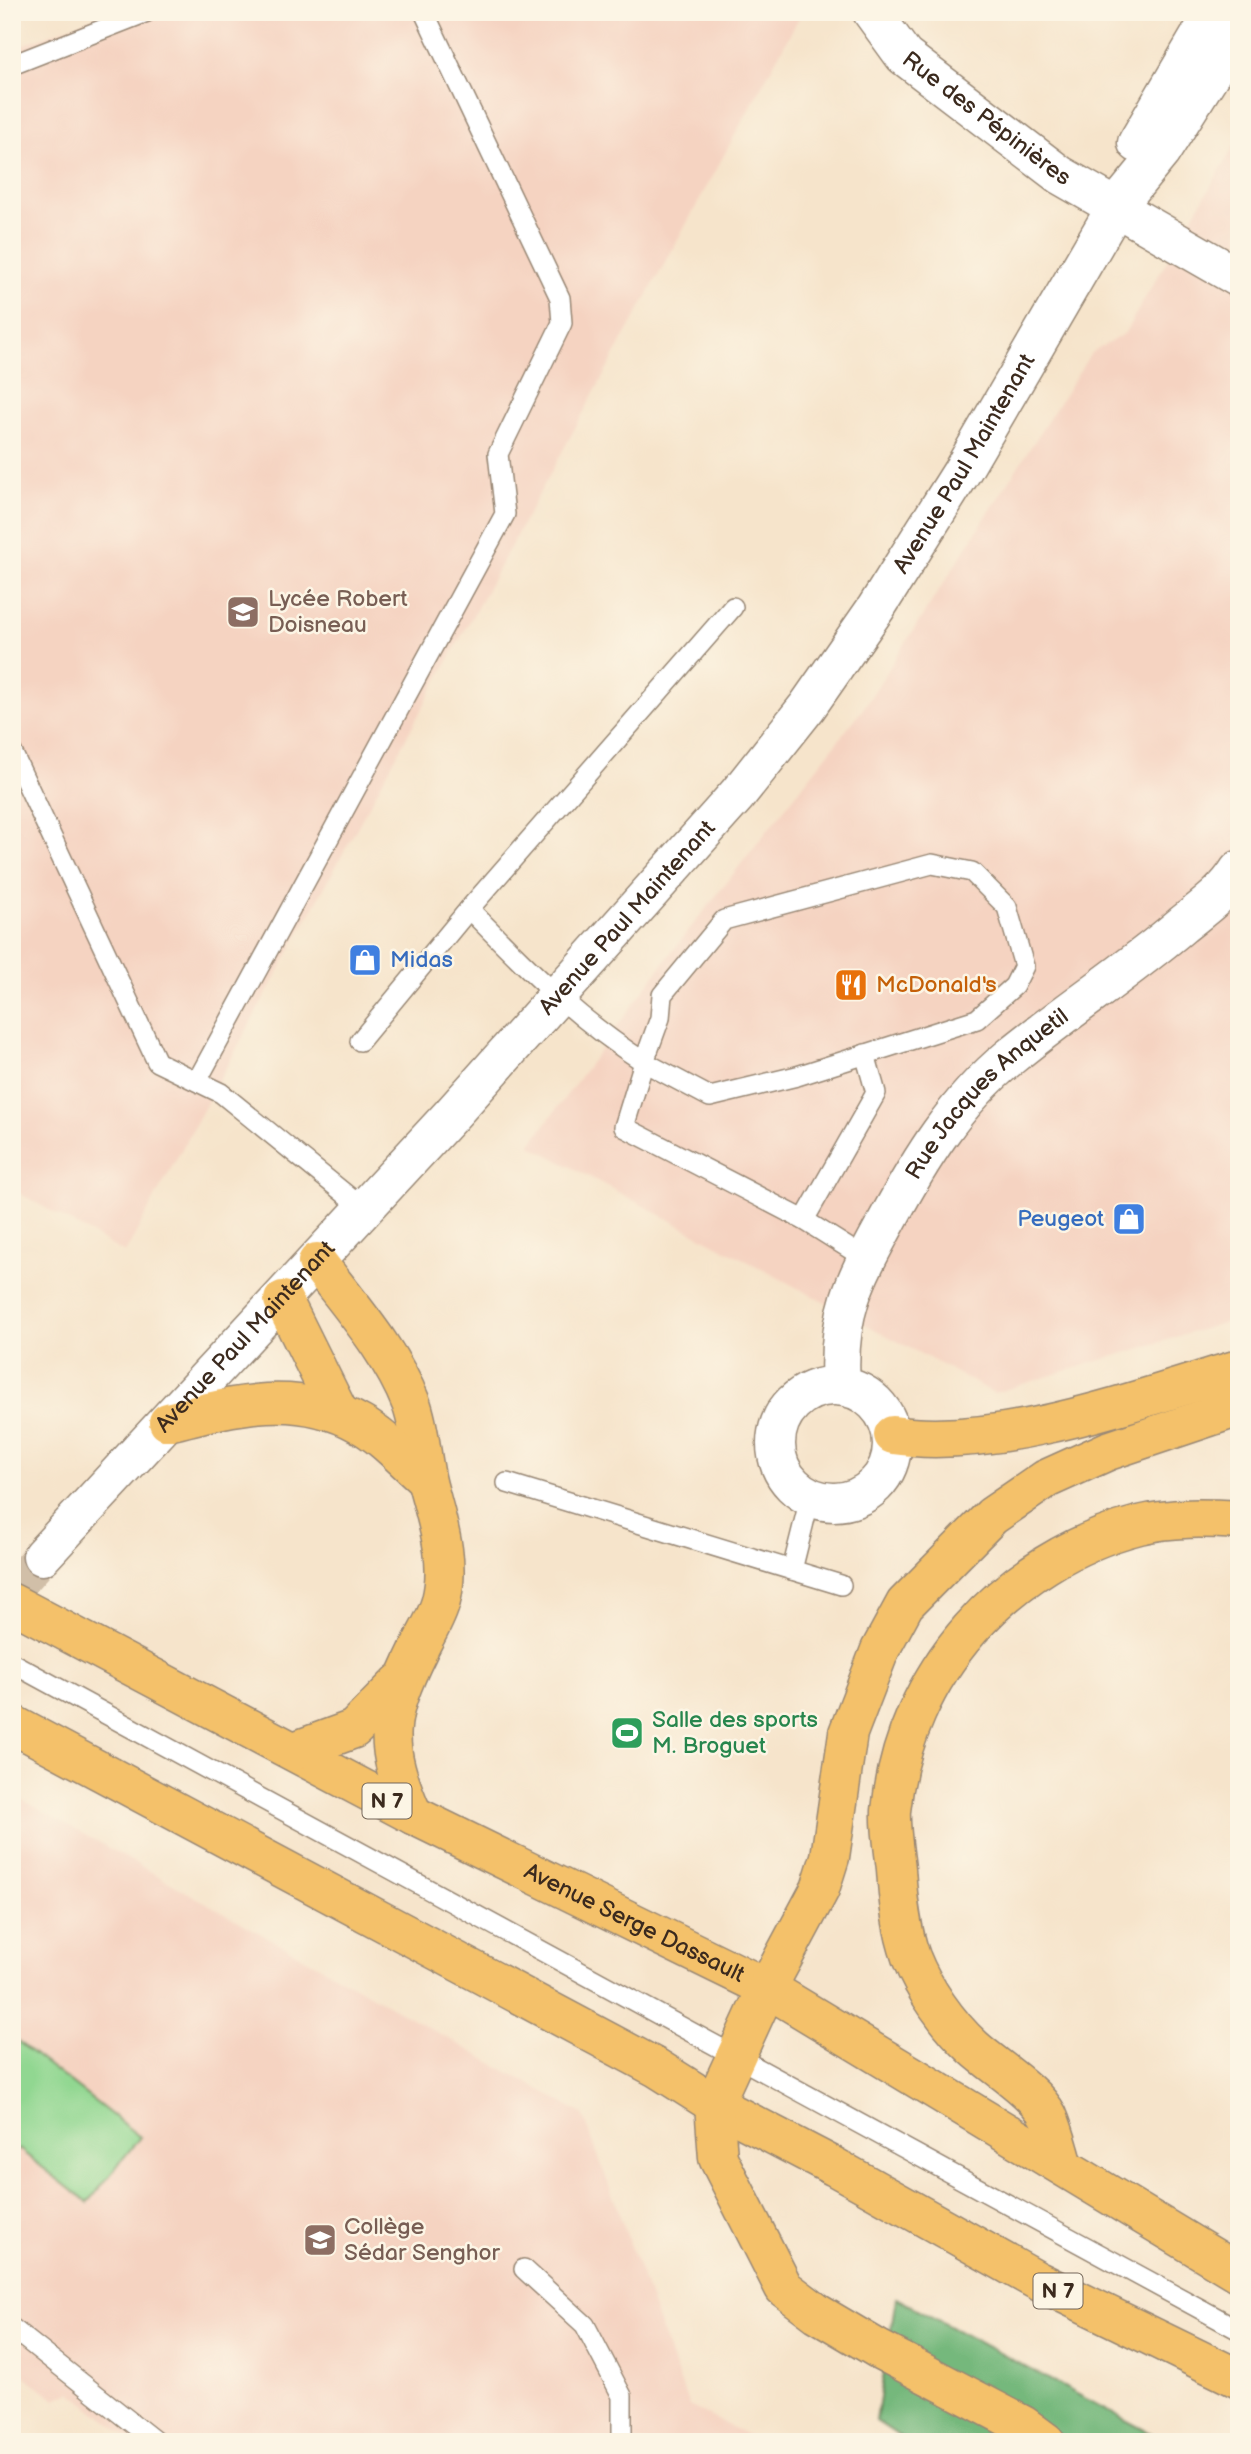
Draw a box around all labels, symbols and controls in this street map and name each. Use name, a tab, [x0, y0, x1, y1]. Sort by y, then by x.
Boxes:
street label: Rue des Pépinières	[896, 46, 1075, 192]
street label: Avenue Paul Maintenant	[887, 349, 1041, 579]
place label: Lycée Robert Doisneau	[268, 585, 408, 639]
school or university icon: Lycée Robert Doisneau	[224, 593, 262, 631]
street label: Avenue Paul Maintenant	[533, 815, 722, 1021]
shop icon: Midas	[346, 941, 384, 979]
place label: Midas	[390, 946, 453, 974]
restaurant icon: McDonald's	[832, 966, 870, 1004]
place label: McDonald's	[876, 971, 997, 999]
street label: Rue Jacques Anquetil	[900, 1003, 1074, 1185]
shop icon: Peugeot	[1110, 1200, 1148, 1238]
place label: Peugeot	[1017, 1205, 1104, 1233]
street label: Avenue Paul Maintenant	[150, 1235, 341, 1439]
place label: Salle des sports M. Broguet	[652, 1706, 818, 1760]
sports icon: Salle des sports M. Broguet	[608, 1714, 646, 1752]
road number: N 7	[362, 1784, 412, 1818]
street label: Avenue Serge Dassault	[520, 1858, 749, 1989]
place label: Collège Sédar Senghor	[344, 2213, 501, 2267]
school or university icon: Collège Sédar Senghor	[301, 2221, 339, 2259]
road number: N 7	[1034, 2274, 1082, 2308]

